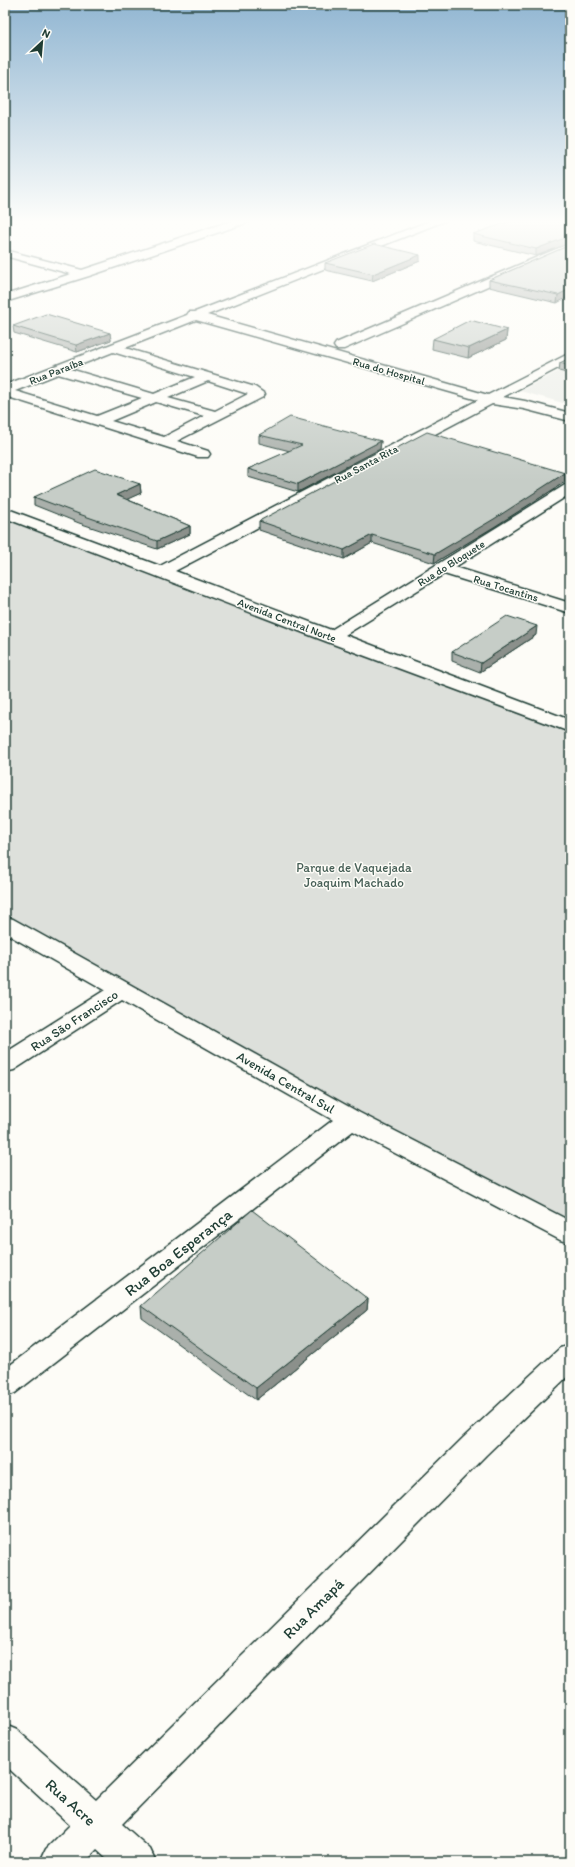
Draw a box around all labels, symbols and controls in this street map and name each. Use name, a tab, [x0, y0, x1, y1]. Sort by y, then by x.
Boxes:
north arrow	[22, 22, 62, 62]
text: N	[40, 26, 52, 41]
street label: Rua Paraíba	[27, 355, 85, 388]
street label: Rua do Hospital	[351, 355, 426, 388]
street label: Rua Santa Rita	[332, 442, 401, 487]
street label: Rua do Bloquete	[415, 538, 487, 589]
street label: Rua Tocantins	[472, 572, 540, 605]
street label: Avenida Central Norte	[236, 596, 338, 645]
park label: Parque de Vaquejada Joaquim Machado	[296, 860, 412, 890]
street label: Rua São Francisco	[28, 986, 121, 1054]
street label: Avenida Central Sul	[234, 1048, 338, 1117]
street label: Rua Boa Esperança	[121, 1204, 236, 1300]
street label: Rua Amapá	[279, 1574, 348, 1643]
street label: Rua Acre	[41, 1775, 100, 1830]

